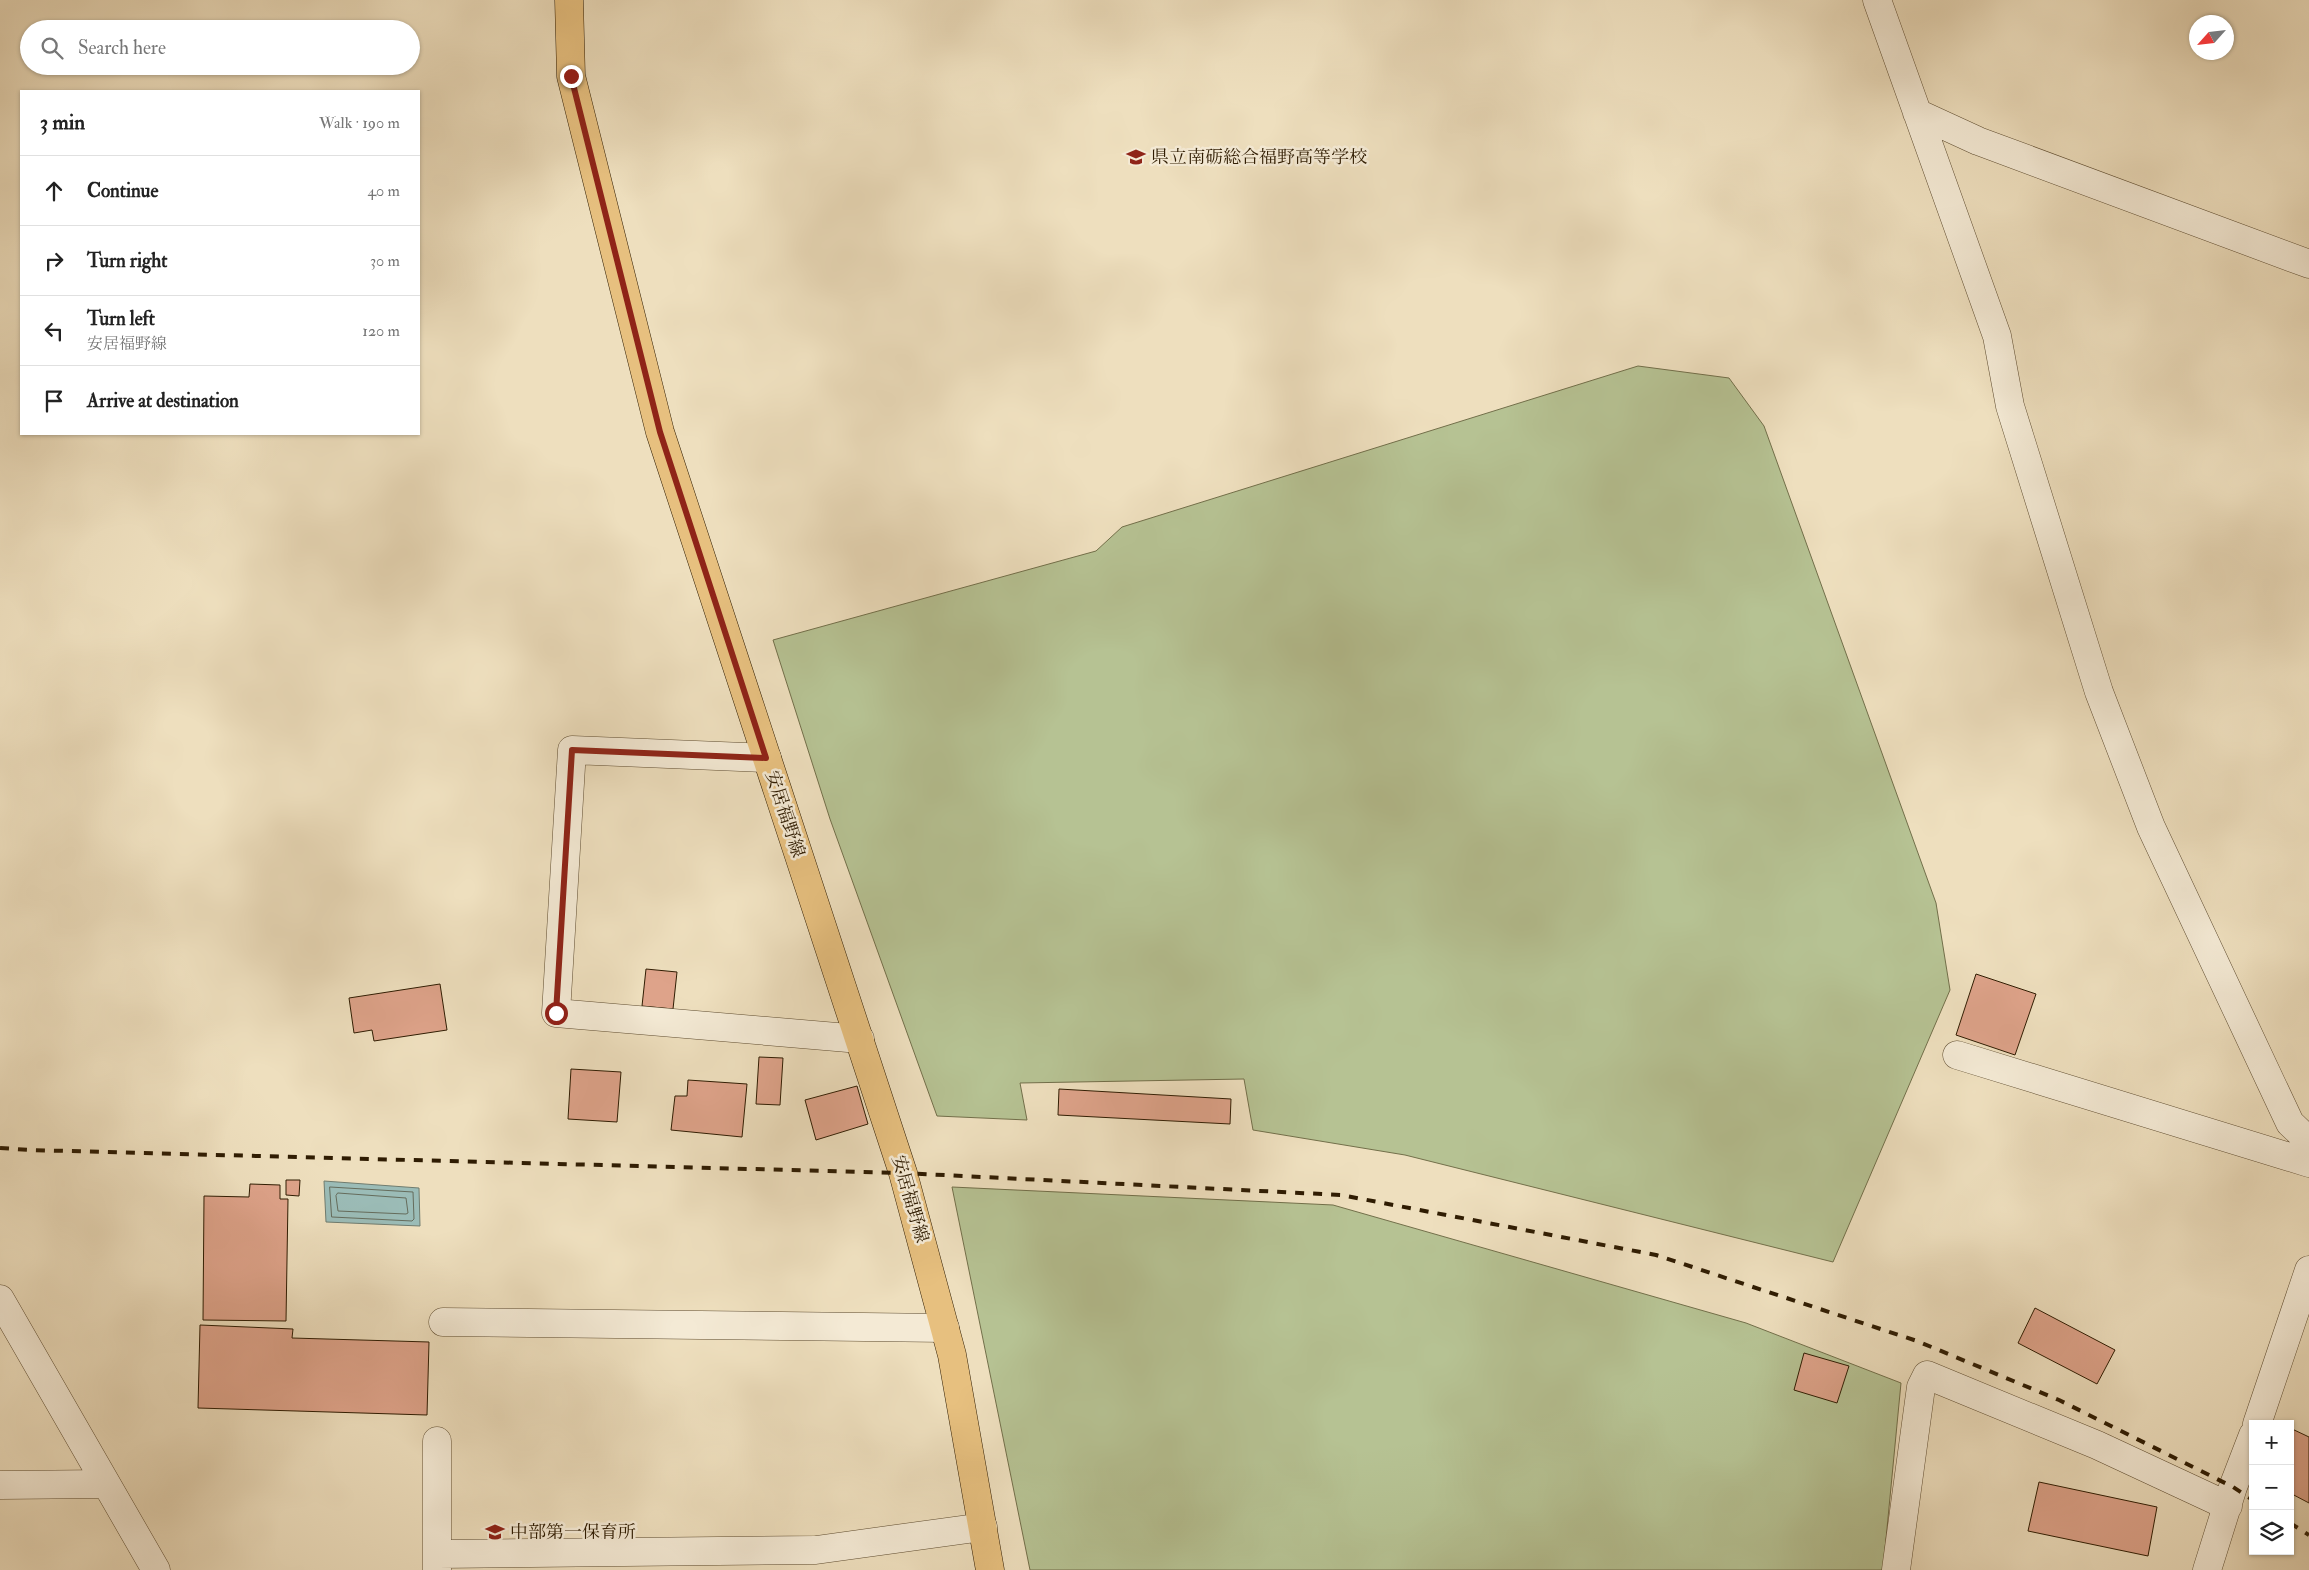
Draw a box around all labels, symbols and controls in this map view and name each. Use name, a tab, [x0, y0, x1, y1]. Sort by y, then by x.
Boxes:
north arrow	[2189, 15, 2234, 60]
search box	[20, 20, 420, 75]
icon: search	[38, 34, 66, 62]
text: Search here	[78, 36, 166, 60]
route end	[560, 65, 583, 88]
text: 3 min	[40, 109, 85, 136]
text: Walk · 190 m	[319, 113, 400, 133]
school or university icon: 県立南砺総合福野高等学校	[1125, 146, 1147, 168]
place label: 県立南砺総合福野高等学校	[1151, 146, 1367, 169]
icon: ahead	[40, 177, 68, 205]
text: Continue	[87, 179, 158, 203]
text: 40 m	[367, 181, 400, 201]
icon: right	[40, 247, 68, 275]
text: Turn right	[87, 249, 167, 273]
text: 30 m	[370, 251, 400, 271]
text: Turn left	[87, 307, 155, 331]
icon: left	[40, 317, 68, 345]
text: 120 m	[362, 321, 400, 341]
text: 安居福野線	[87, 334, 167, 354]
icon: arrive	[40, 387, 68, 415]
text: Arrive at destination	[87, 389, 239, 413]
street label: 安居福野線	[760, 768, 810, 860]
route start	[545, 1002, 568, 1025]
street label: 安居福野線	[887, 1153, 933, 1245]
map controls	[2249, 1420, 2294, 1555]
button: +	[2249, 1420, 2294, 1465]
button: −	[2249, 1465, 2294, 1510]
button: layers	[2249, 1510, 2294, 1555]
school or university icon: 中部第一保育所	[484, 1521, 506, 1543]
place label: 中部第一保育所	[510, 1521, 636, 1544]

